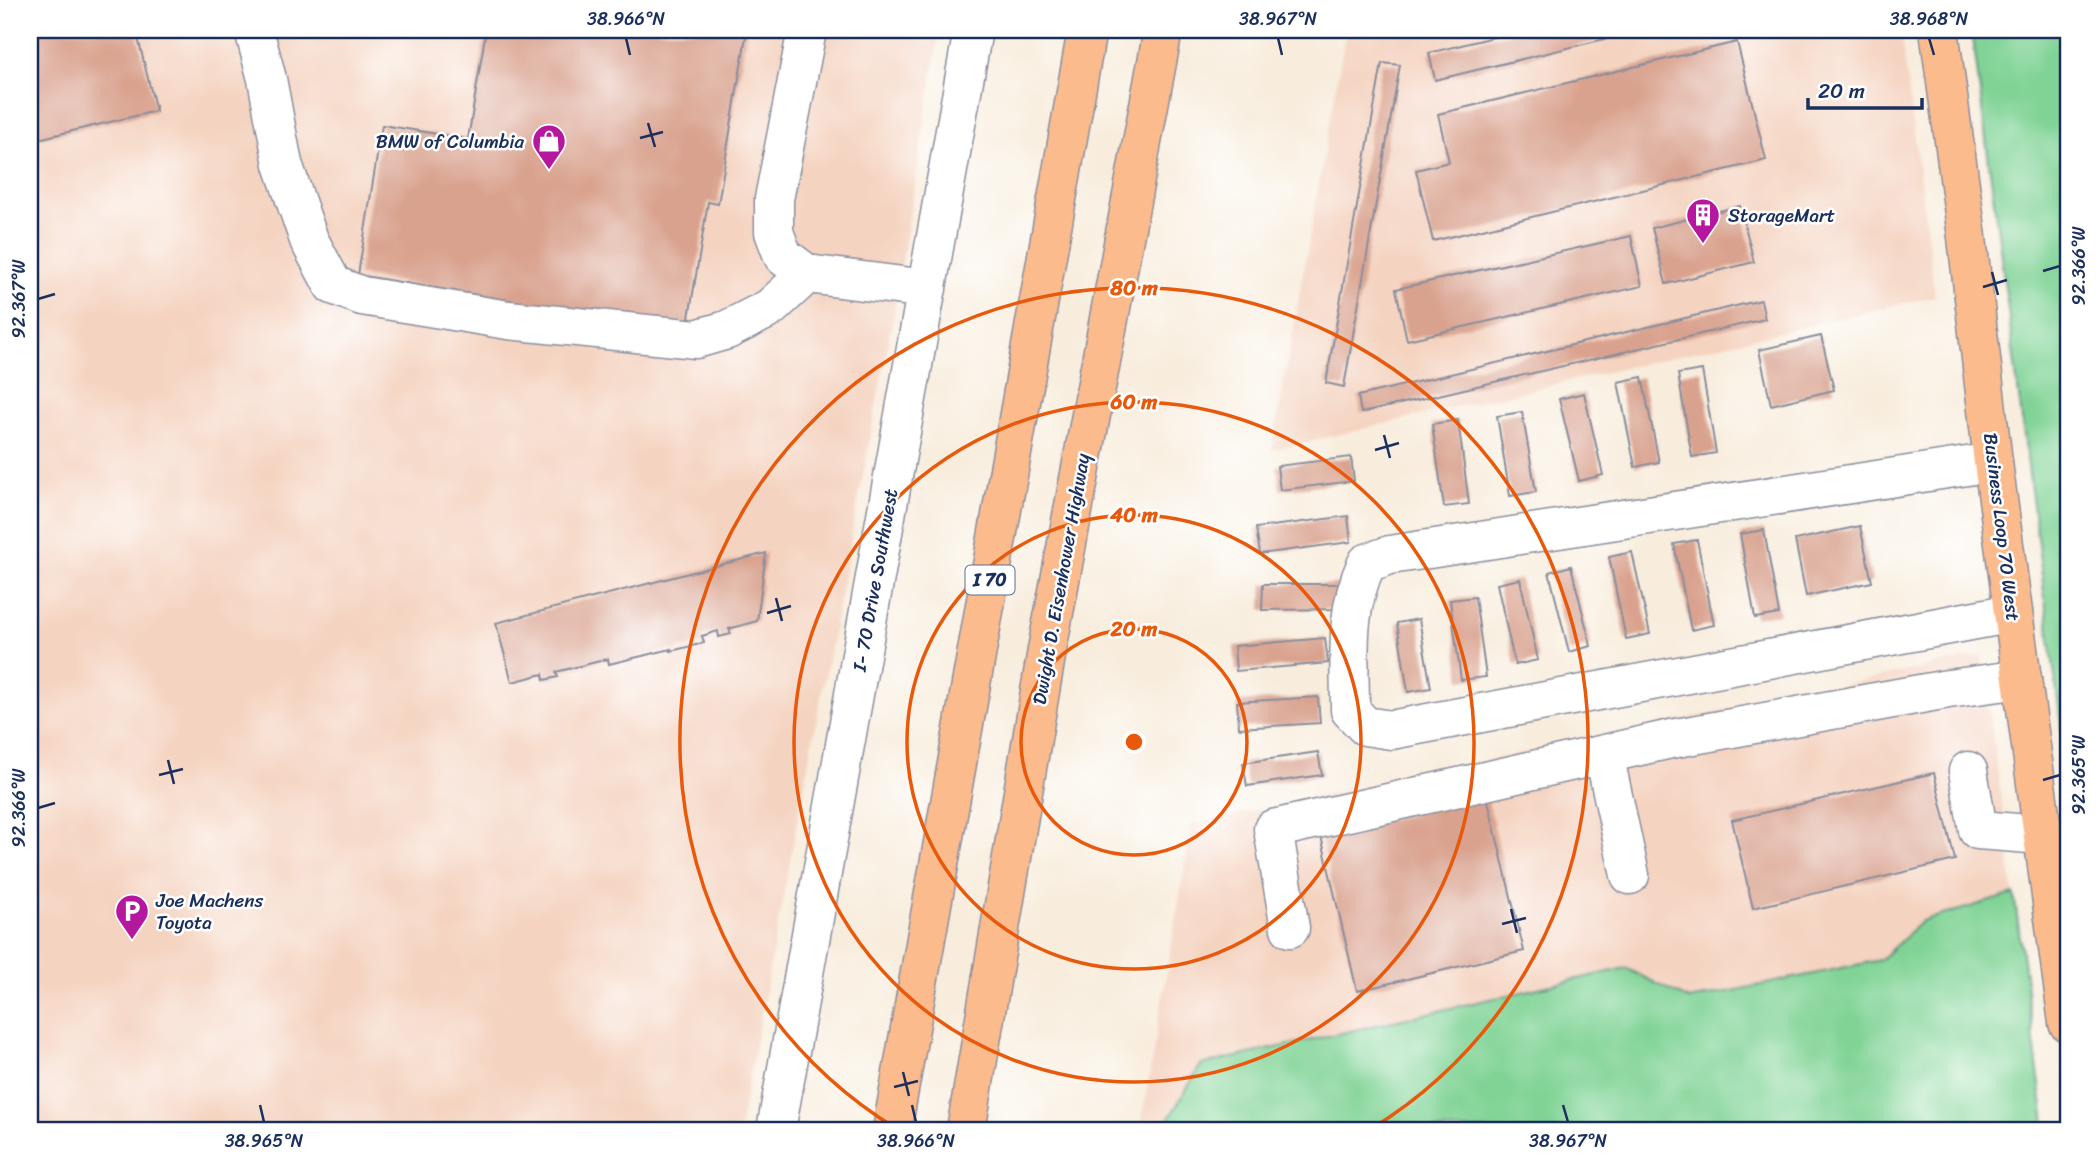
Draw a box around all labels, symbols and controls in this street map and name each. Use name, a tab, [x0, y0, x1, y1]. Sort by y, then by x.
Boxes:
text: 38.966°N	[587, 3, 665, 35]
text: 38.967°N	[1239, 3, 1317, 35]
text: 38.968°N	[1890, 3, 1969, 35]
scale bar	[1808, 66, 1921, 110]
text: 20 m	[1818, 72, 1865, 110]
shop icon: BMW of Columbia	[530, 122, 568, 171]
place label: BMW of Columbia	[376, 125, 524, 158]
building icon: StorageMart	[1684, 196, 1722, 245]
place label: StorageMart	[1728, 199, 1835, 232]
text: 92.366°W	[2063, 225, 2095, 305]
text: 92.367°W	[3, 258, 35, 338]
text: 80 m	[1109, 269, 1159, 307]
text: 60 m	[1110, 383, 1158, 421]
street label: Business Loop 70 West	[1974, 431, 2030, 623]
street label: Dwight D. Eisenhower Highway	[1023, 450, 1099, 707]
street label: I- 70 Drive Southwest	[843, 486, 907, 675]
text: 40 m	[1109, 496, 1159, 534]
road number: I 70	[965, 566, 1014, 594]
text: 20 m	[1110, 610, 1158, 648]
centre of rings	[1122, 730, 1146, 754]
text: 92.365°W	[2063, 734, 2095, 815]
text: 92.366°W	[3, 767, 35, 847]
place label: Joe Machens Toyota	[155, 884, 264, 939]
parking icon: Joe Machens Toyota	[113, 892, 151, 941]
text: 38.965°N	[225, 1125, 304, 1157]
text: 38.966°N	[877, 1125, 955, 1157]
text: 38.967°N	[1529, 1125, 1607, 1157]

